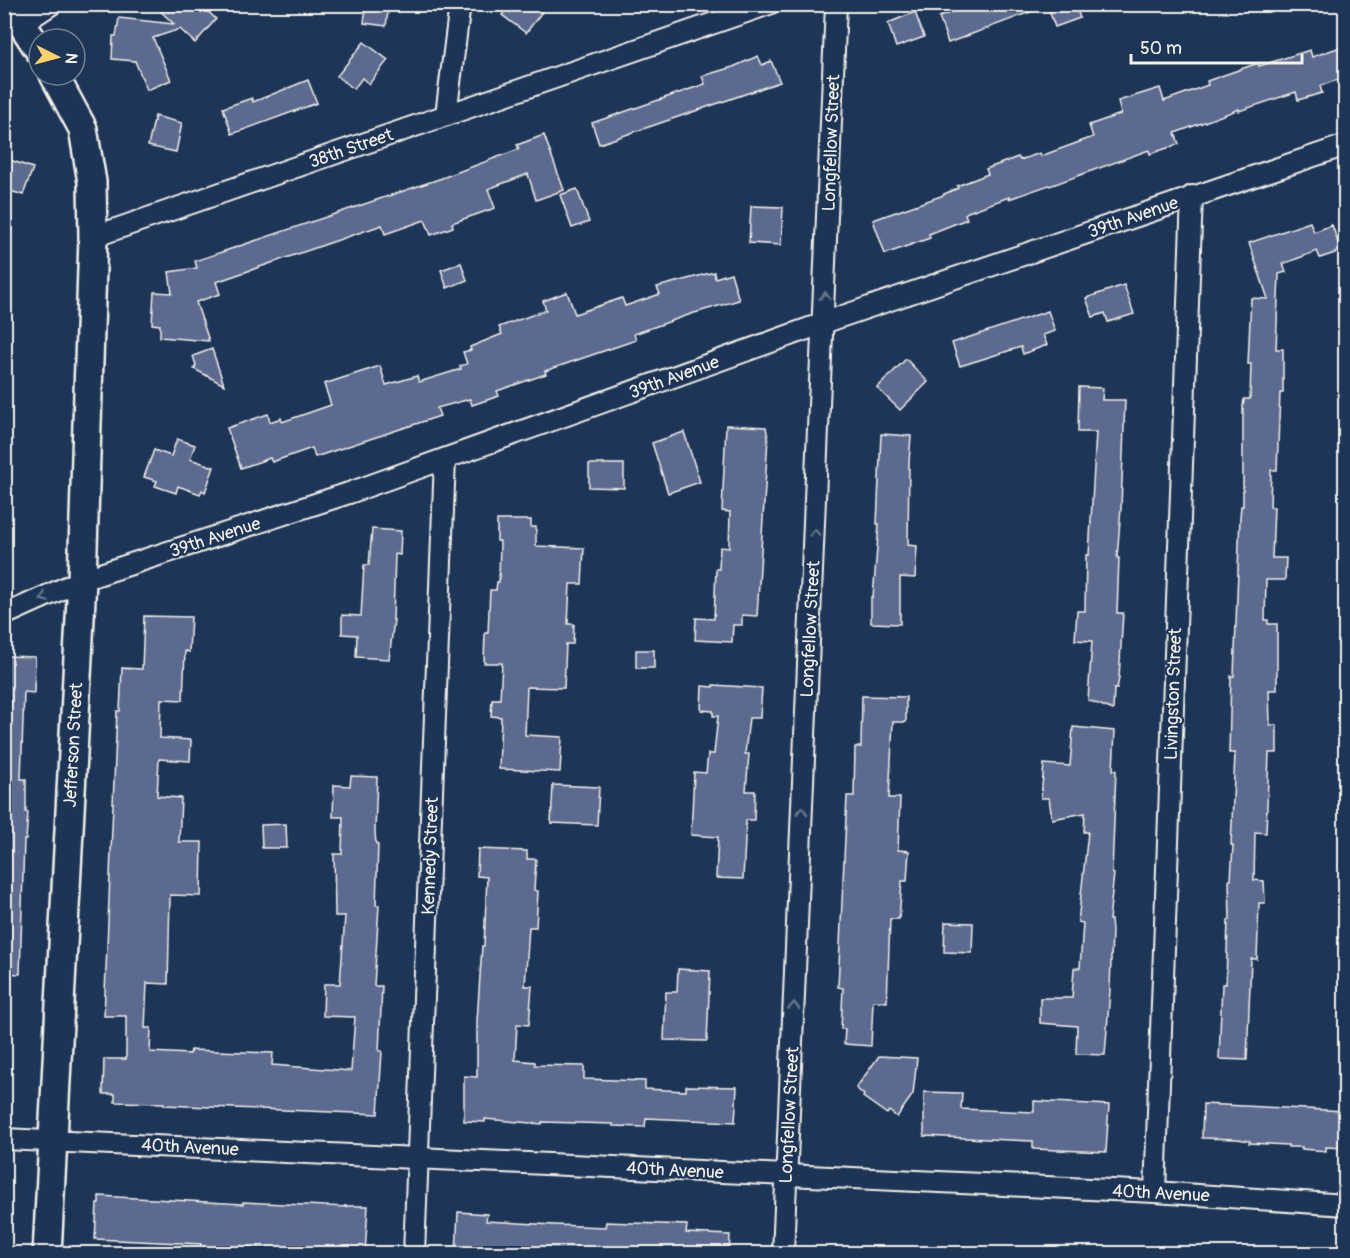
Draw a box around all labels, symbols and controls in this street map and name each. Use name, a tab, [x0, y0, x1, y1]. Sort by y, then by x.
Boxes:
north arrow	[27, 27, 87, 87]
scale bar	[1131, 27, 1302, 65]
text: 50 m	[1140, 37, 1182, 60]
text: N	[60, 52, 81, 65]
street label: Longfellow Street	[818, 73, 845, 212]
street label: 38th Street	[306, 123, 397, 174]
street label: 39th Avenue	[1085, 191, 1182, 244]
one-way arrow	[819, 291, 831, 300]
street label: 39th Avenue	[626, 351, 723, 404]
street label: 39th Avenue	[167, 512, 264, 563]
one-way arrow	[808, 528, 821, 537]
street label: Longfellow Street	[795, 559, 826, 698]
one-way arrow	[39, 591, 50, 603]
street label: Livingston Street	[1160, 627, 1187, 760]
street label: Jefferson Street	[59, 681, 88, 808]
street label: Kennedy Street	[417, 796, 444, 915]
one-way arrow	[796, 807, 809, 816]
one-way arrow	[787, 1002, 800, 1011]
street label: Longfellow Street	[774, 1045, 805, 1184]
street label: 40th Avenue	[141, 1133, 239, 1162]
street label: 40th Avenue	[626, 1156, 724, 1185]
street label: 40th Avenue	[1112, 1179, 1210, 1208]

